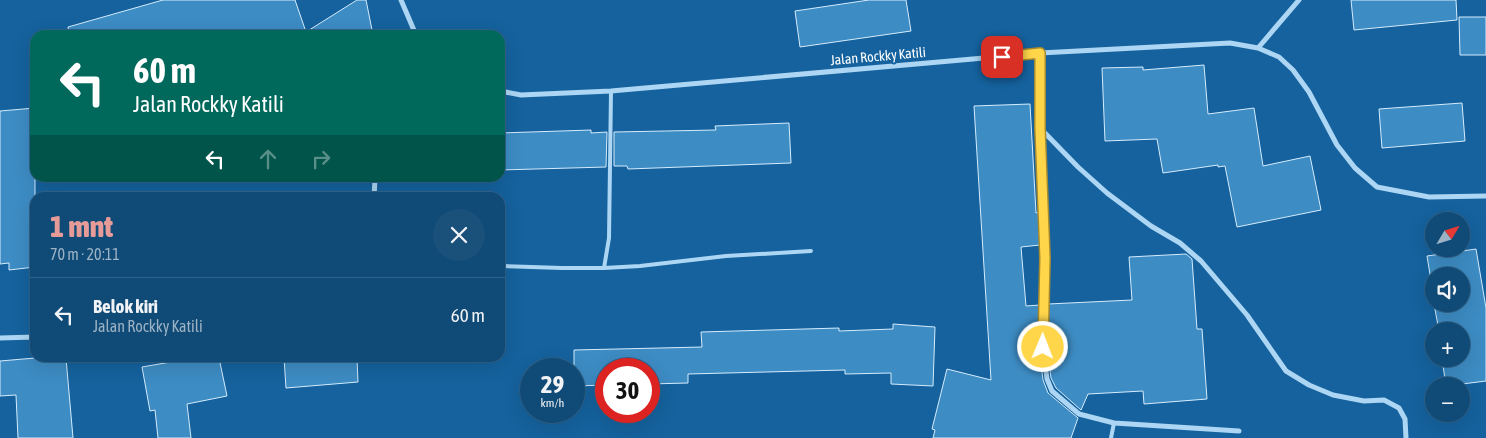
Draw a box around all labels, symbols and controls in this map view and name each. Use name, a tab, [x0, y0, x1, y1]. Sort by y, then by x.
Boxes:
pin	[981, 36, 1023, 78]
icon: arrive	[988, 43, 1016, 71]
street label: Jalan Rockky Katili	[830, 44, 926, 68]
icon: left	[50, 50, 115, 115]
text: 60 m	[133, 50, 196, 90]
text: Jalan Rockky Katili	[133, 91, 284, 117]
icon: left	[201, 145, 229, 173]
icon: ahead	[254, 145, 282, 173]
icon: right	[307, 145, 335, 173]
text: 1 mnt	[50, 209, 113, 243]
button: close	[433, 209, 485, 261]
north arrow	[1425, 212, 1470, 258]
map controls	[1425, 212, 1470, 422]
text: 70 m · 20:11	[50, 245, 120, 263]
button: sound	[1425, 267, 1470, 312]
text: Belok kiri	[93, 295, 158, 317]
icon: left	[50, 301, 78, 329]
text: 60 m	[451, 304, 485, 326]
text: Jalan Rockky Katili	[93, 317, 203, 335]
position arrow	[1016, 320, 1068, 372]
button: +	[1425, 322, 1470, 367]
speed limit sign: 30	[595, 358, 660, 423]
text: 29	[541, 370, 564, 398]
button: −	[1425, 377, 1470, 422]
text: km/h	[541, 396, 564, 410]

